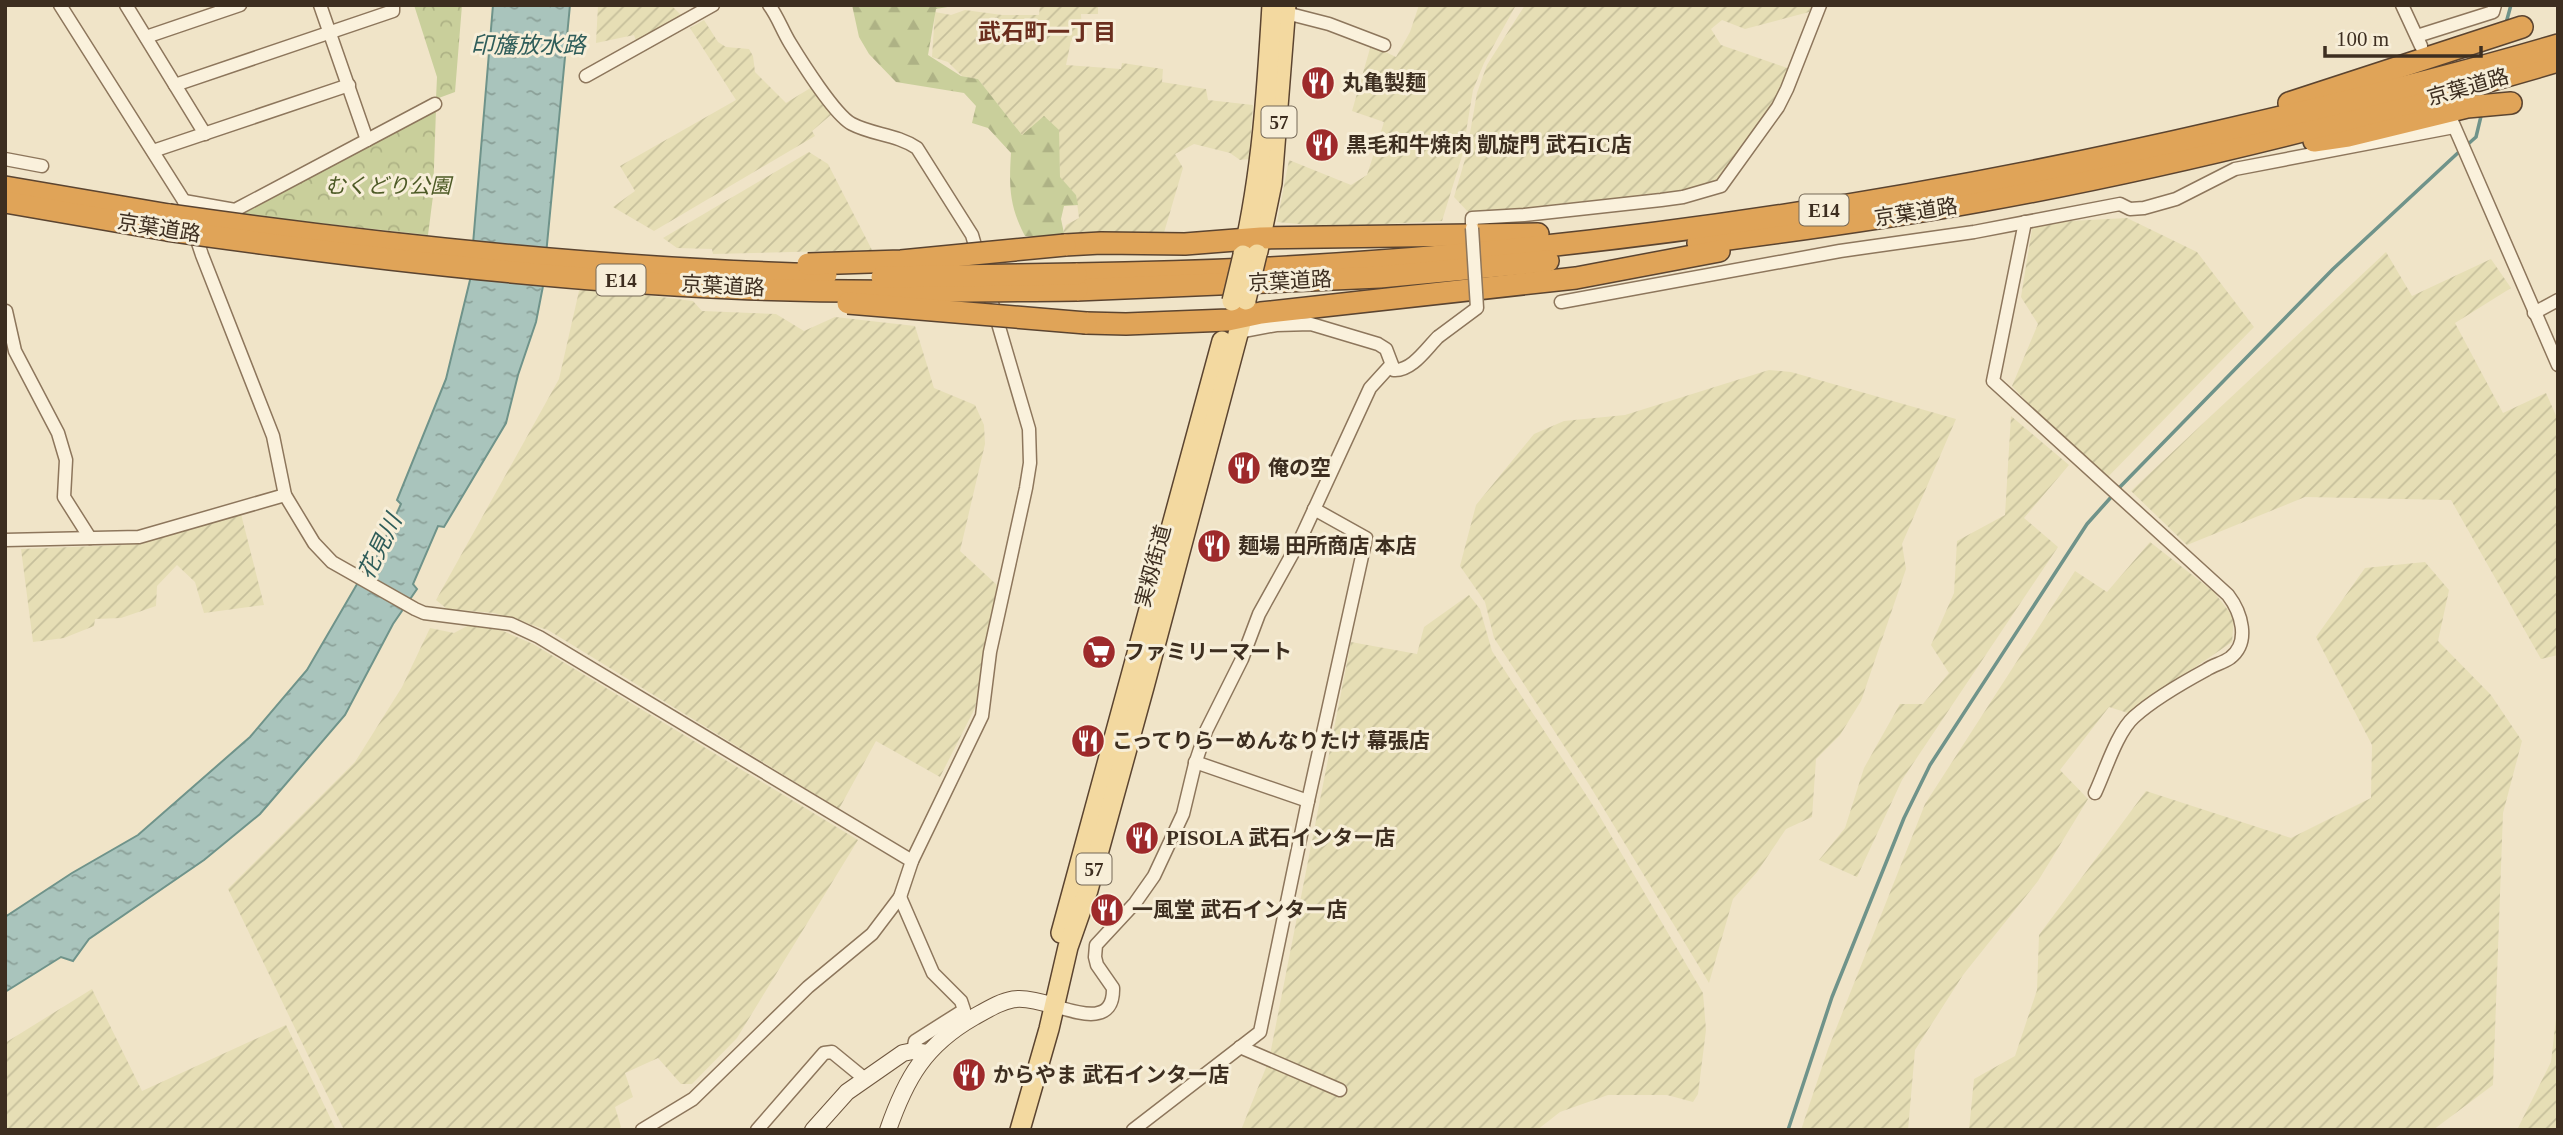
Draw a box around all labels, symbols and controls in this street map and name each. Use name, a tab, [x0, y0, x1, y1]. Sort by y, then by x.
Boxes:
scale bar	[2325, 14, 2481, 58]
district label: 武石町一丁目	[978, 20, 1116, 45]
text: 100 m	[2336, 27, 2389, 51]
water label: 印旛放水路	[471, 33, 588, 58]
restaurant icon: 丸亀製麺	[1299, 64, 1337, 102]
street label: 京葉道路	[2424, 64, 2512, 110]
place label: 丸亀製麺	[1342, 71, 1426, 95]
road number: 57	[1262, 106, 1296, 138]
restaurant icon: 黒毛和牛焼肉 凱旋門 武石IC店	[1303, 126, 1341, 164]
place label: 黒毛和牛焼肉 凱旋門 武石IC店	[1346, 133, 1632, 157]
park label: むくどり公園	[325, 174, 454, 198]
road number: E14	[1800, 194, 1848, 226]
street label: 京葉道路	[1873, 194, 1959, 230]
street label: 京葉道路	[116, 210, 202, 246]
road number: E14	[596, 264, 646, 296]
street label: 京葉道路	[1247, 267, 1333, 295]
street label: 京葉道路	[680, 272, 766, 300]
restaurant icon: 俺の空	[1225, 449, 1263, 487]
place label: 俺の空	[1268, 456, 1331, 480]
water label: 花見川	[354, 508, 408, 583]
street label: 実籾街道	[1131, 522, 1175, 610]
restaurant icon: 麺場 田所商店 本店	[1195, 527, 1233, 565]
place label: 麺場 田所商店 本店	[1238, 534, 1417, 558]
supermarket icon: ファミリーマート	[1080, 633, 1118, 671]
place label: ファミリーマート	[1124, 640, 1292, 664]
restaurant icon: こってりらーめんなりたけ 幕張店	[1069, 722, 1107, 760]
place label: こってりらーめんなりたけ 幕張店	[1112, 729, 1430, 753]
restaurant icon: PISOLA 武石インター店	[1123, 819, 1161, 857]
place label: PISOLA 武石インター店	[1166, 826, 1395, 850]
road number: 57	[1076, 854, 1112, 884]
restaurant icon: 一風堂 武石インター店	[1088, 891, 1126, 929]
place label: 一風堂 武石インター店	[1132, 898, 1347, 922]
restaurant icon: からやま 武石インター店	[950, 1056, 988, 1094]
place label: からやま 武石インター店	[993, 1063, 1229, 1087]

